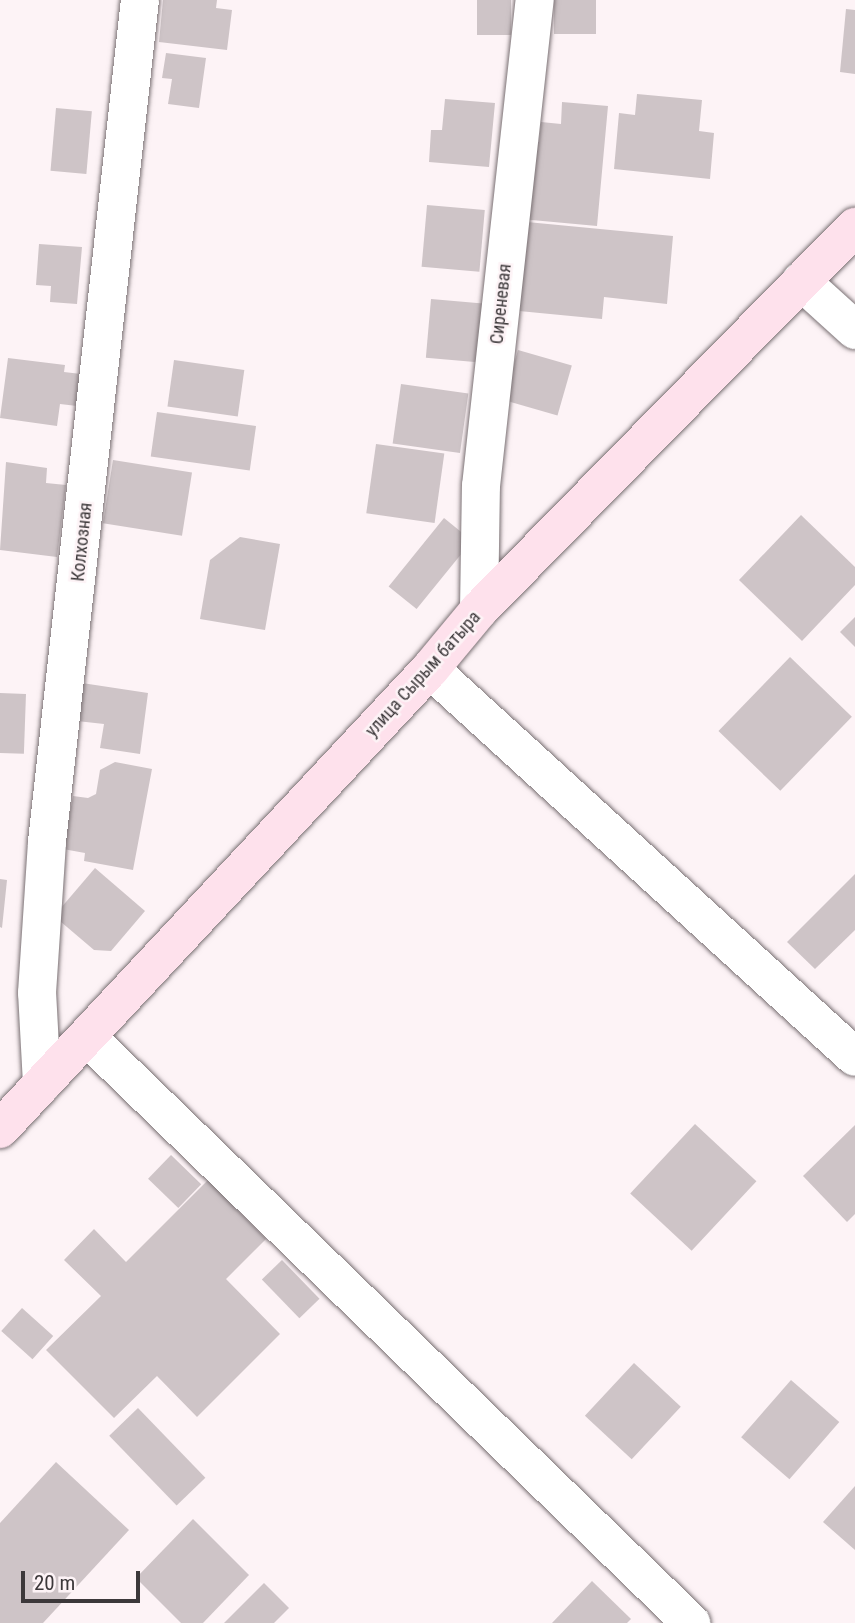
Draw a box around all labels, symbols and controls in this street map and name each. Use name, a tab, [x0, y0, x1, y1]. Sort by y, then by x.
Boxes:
street label: Сиреневая	[486, 263, 516, 345]
street label: Колхозная	[67, 501, 97, 583]
street label: улица Сырым батыра	[361, 607, 485, 741]
scale bar	[24, 1556, 144, 1600]
text: 20 m	[34, 1571, 75, 1595]

